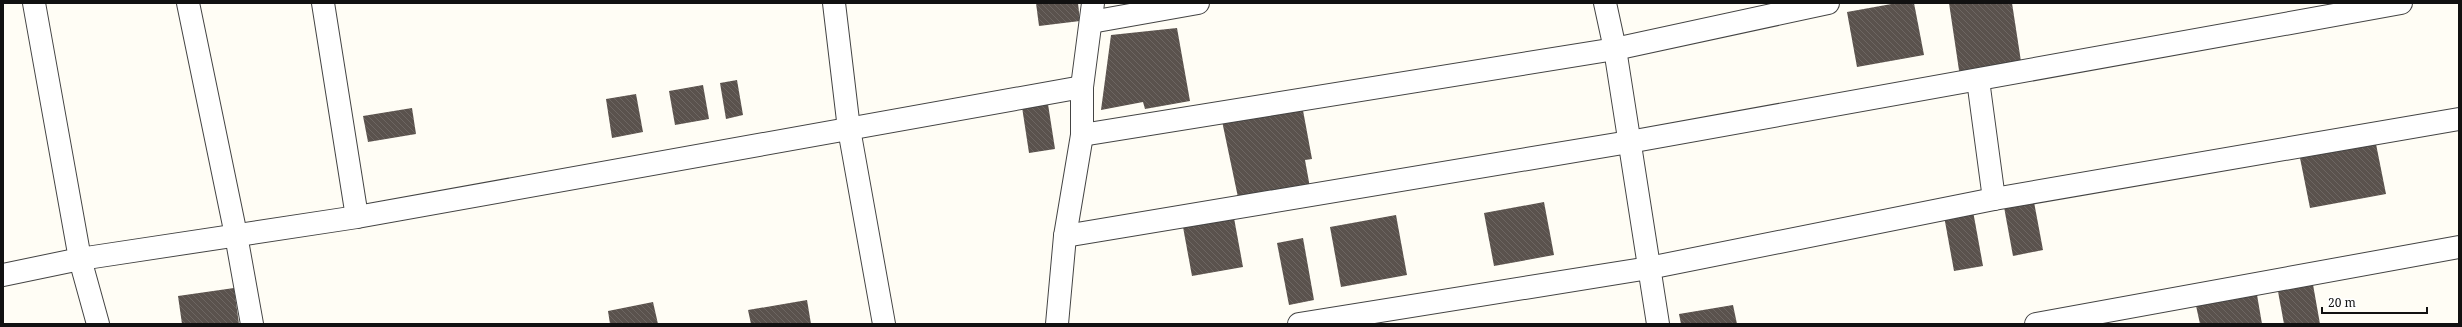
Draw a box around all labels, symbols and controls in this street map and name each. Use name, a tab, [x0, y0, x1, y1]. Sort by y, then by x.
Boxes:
scale bar	[2322, 289, 2427, 315]
text: 20 m	[2328, 294, 2356, 311]

